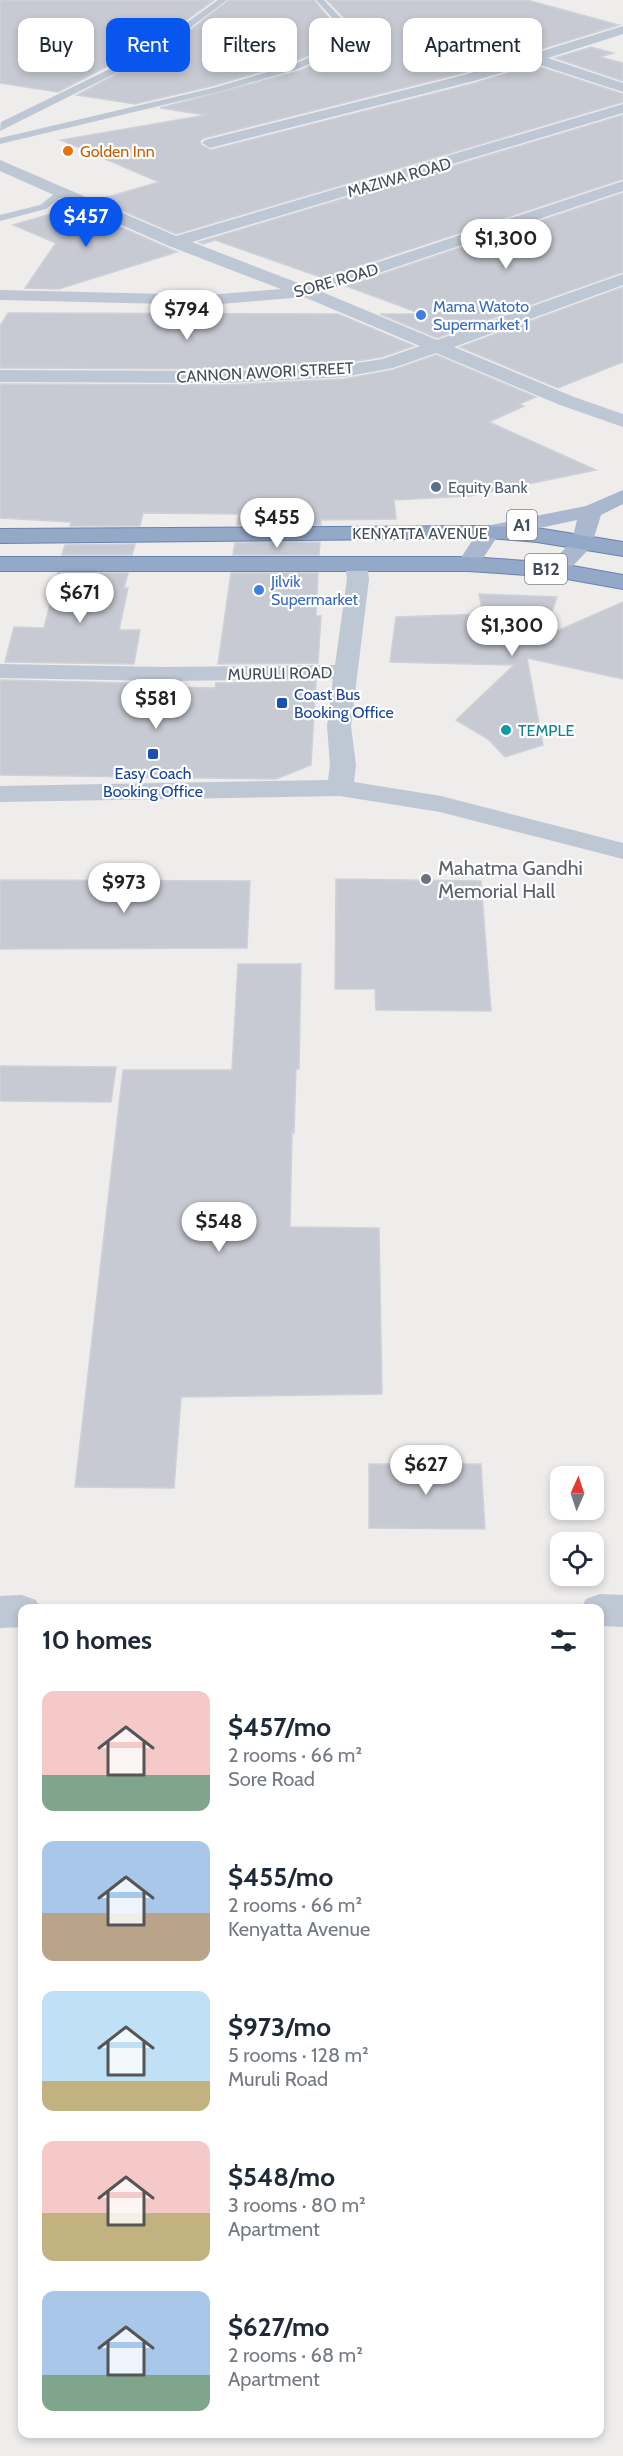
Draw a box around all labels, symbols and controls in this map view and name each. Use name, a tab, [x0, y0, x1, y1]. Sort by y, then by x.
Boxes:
chip: Buy	[18, 18, 94, 72]
chip: Rent	[106, 18, 190, 72]
chip: Filters	[202, 18, 297, 72]
chip: New	[309, 18, 391, 72]
chip: Apartment	[403, 18, 542, 72]
place label: Golden Inn	[80, 142, 155, 161]
marker: Golden Inn	[61, 144, 75, 158]
street label: MAZIWA ROAD	[345, 154, 453, 201]
pin: $457	[50, 197, 122, 248]
text: $457	[64, 204, 108, 228]
pin: $1,300	[457, 219, 555, 270]
text: $1,300	[475, 226, 537, 250]
street label: SORE ROAD	[292, 259, 381, 302]
pin: $794	[151, 290, 223, 341]
text: $794	[164, 297, 210, 321]
place label: Mama Watoto Supermarket 1	[433, 297, 529, 334]
marker: Mama Watoto Supermarket 1	[414, 308, 428, 322]
street label: CANNON AWORI STREET	[176, 358, 354, 387]
place label: Equity Bank	[448, 478, 529, 497]
marker: Equity Bank	[429, 480, 443, 494]
pin: $455	[241, 498, 313, 549]
text: $455	[254, 505, 300, 529]
road number: A1	[507, 510, 537, 540]
street label: KENYATTA AVENUE	[352, 524, 488, 543]
road number: B12	[525, 554, 567, 584]
place label: Jilvik Supermarket	[270, 572, 359, 609]
pin: $671	[44, 573, 116, 624]
text: $671	[60, 580, 100, 604]
marker: Jilvik Supermarket	[252, 583, 266, 597]
pin: $1,300	[463, 606, 561, 657]
text: $1,300	[481, 613, 543, 637]
street label: MURULI ROAD	[228, 663, 332, 684]
pin: $581	[120, 679, 192, 730]
place label: Coast Bus Booking Office	[294, 685, 394, 722]
text: $581	[135, 686, 177, 710]
marker: Coast Bus Booking Office	[275, 696, 289, 710]
place label: TEMPLE	[518, 721, 574, 740]
marker: TEMPLE	[499, 723, 513, 737]
marker: Easy Coach Booking Office	[146, 747, 160, 761]
place label: Easy Coach Booking Office	[103, 764, 203, 801]
place label: Mahatma Gandhi Memorial Hall	[438, 856, 583, 903]
pin: $973	[88, 863, 160, 914]
text: $973	[102, 870, 146, 894]
marker: Mahatma Gandhi Memorial Hall	[419, 872, 433, 886]
pin: $548	[183, 1202, 255, 1253]
text: $548	[196, 1209, 242, 1233]
pin: $627	[390, 1445, 462, 1496]
text: $627	[404, 1452, 448, 1476]
north arrow	[550, 1466, 604, 1520]
map controls	[550, 1466, 604, 1586]
button: locate	[550, 1532, 604, 1586]
text: 10 homes	[42, 1624, 152, 1656]
icon: filters	[547, 1624, 580, 1657]
text: $457/mo	[228, 1711, 331, 1743]
icon: home	[90, 1715, 162, 1787]
text: 2 rooms · 66 m²	[228, 1743, 362, 1767]
text: Sore Road	[228, 1767, 315, 1791]
text: $455/mo	[228, 1861, 333, 1893]
icon: home	[90, 1865, 162, 1937]
text: 2 rooms · 66 m²	[228, 1893, 362, 1917]
text: Kenyatta Avenue	[228, 1917, 370, 1941]
text: $973/mo	[228, 2011, 331, 2043]
icon: home	[90, 2015, 162, 2087]
text: 5 rooms · 128 m²	[228, 2043, 369, 2067]
text: Muruli Road	[228, 2067, 328, 2091]
text: $548/mo	[228, 2161, 335, 2193]
icon: home	[90, 2165, 162, 2237]
text: 3 rooms · 80 m²	[228, 2193, 366, 2217]
text: Apartment	[228, 2217, 320, 2241]
text: $627/mo	[228, 2311, 329, 2343]
icon: home	[90, 2315, 162, 2387]
text: 2 rooms · 68 m²	[228, 2343, 363, 2367]
text: Apartment	[228, 2367, 320, 2391]

